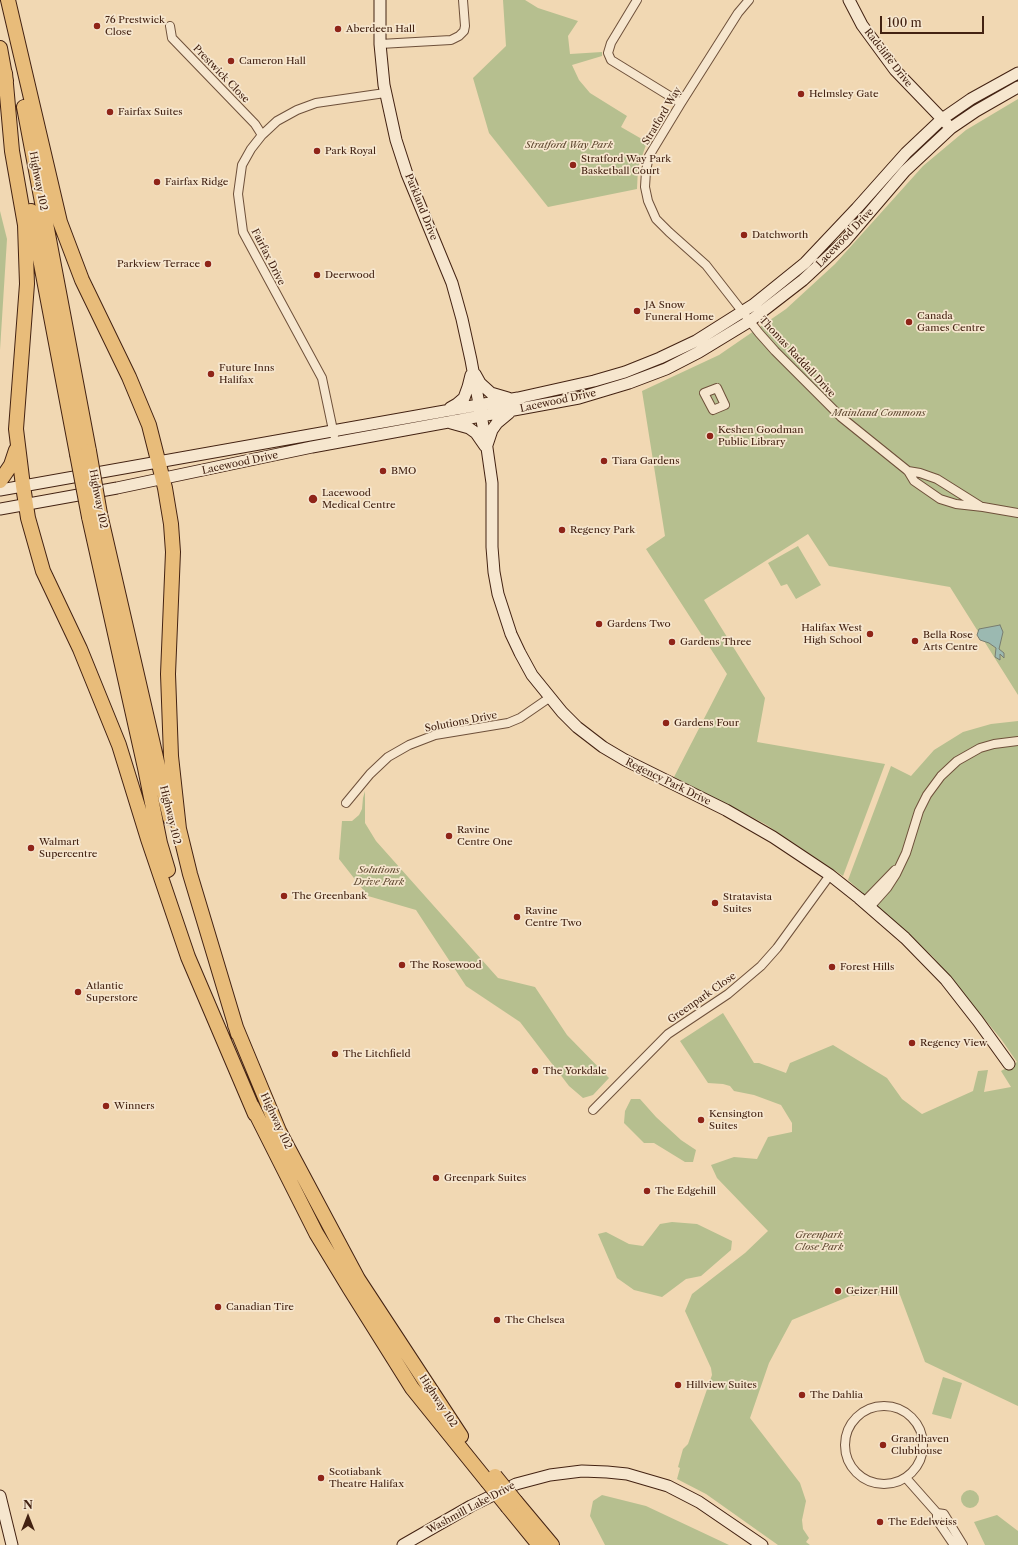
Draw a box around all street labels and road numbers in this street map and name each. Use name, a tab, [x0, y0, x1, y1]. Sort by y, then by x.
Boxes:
street label: Radcliffe Drive	[861, 26, 915, 90]
street label: Prestwick Close	[190, 43, 252, 105]
street label: Stratford Way	[640, 85, 684, 147]
street label: Highway 102	[26, 150, 50, 212]
street label: Parkland Drive	[402, 172, 440, 242]
street label: Lacewood Drive	[814, 206, 876, 270]
street label: Fairfax Drive	[249, 227, 287, 287]
street label: Thomas Raddall Drive	[756, 314, 838, 400]
street label: Lacewood Drive	[519, 387, 597, 415]
street label: Lacewood Drive	[201, 449, 279, 477]
street label: Highway 102	[86, 468, 110, 530]
street label: Solutions Drive	[424, 709, 498, 735]
street label: Regency Park Drive	[623, 756, 713, 808]
street label: Highway 102	[157, 784, 183, 846]
street label: Greenpark Close	[666, 970, 738, 1026]
street label: Highway 102	[258, 1091, 294, 1151]
street label: Highway 102	[417, 1372, 459, 1430]
street label: Washmill Lake Drive	[425, 1480, 517, 1536]

